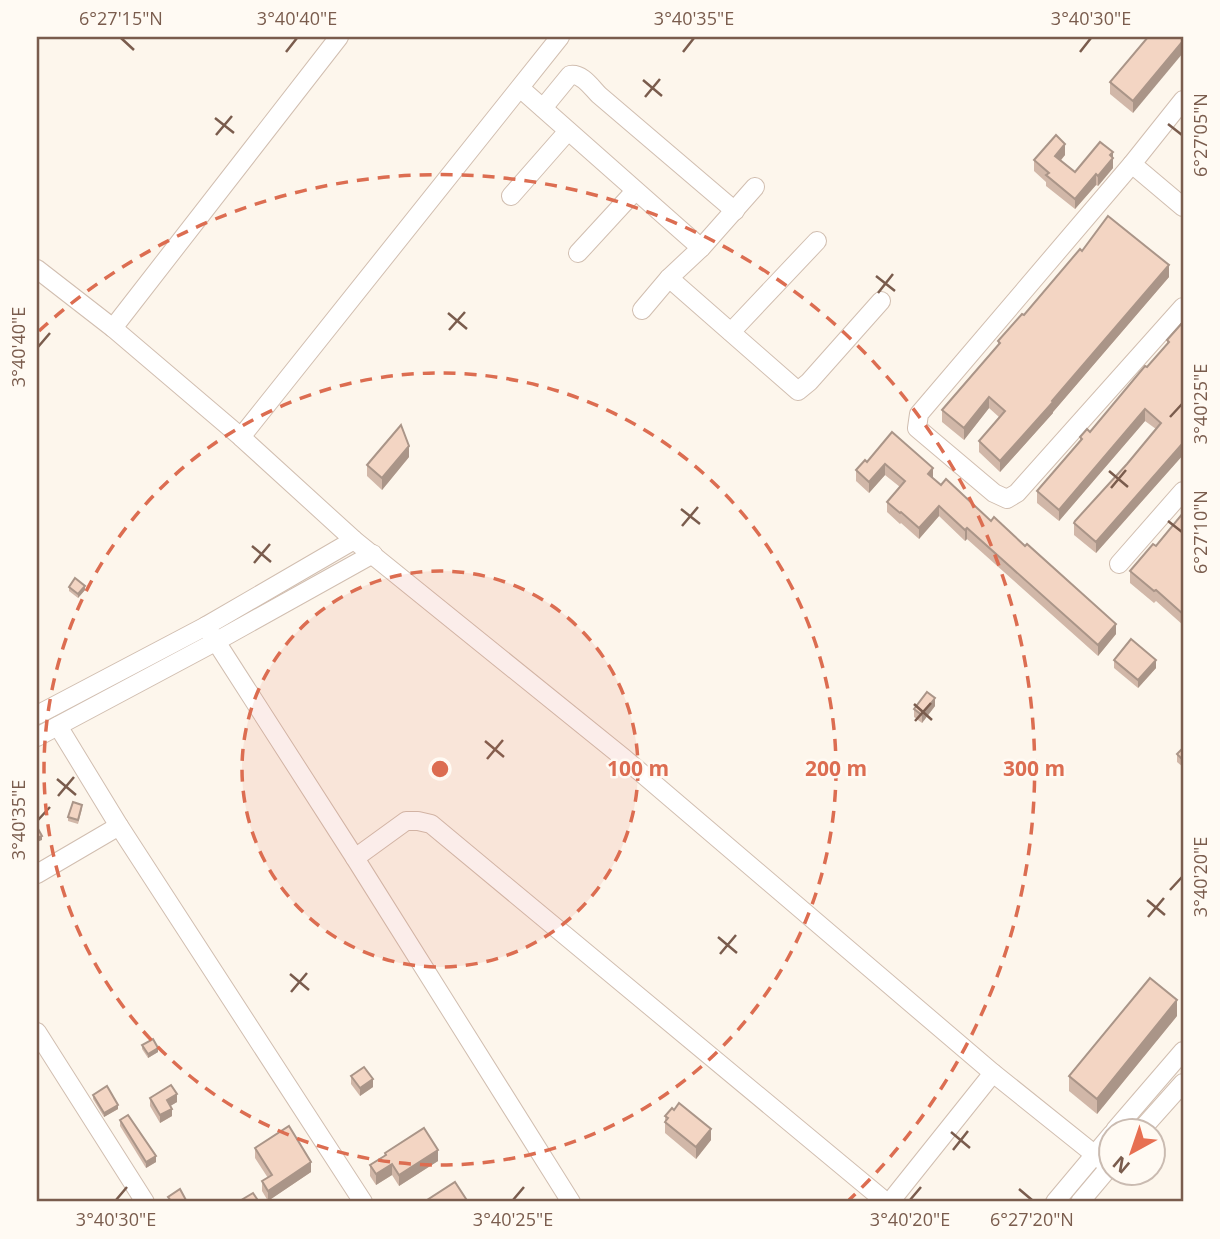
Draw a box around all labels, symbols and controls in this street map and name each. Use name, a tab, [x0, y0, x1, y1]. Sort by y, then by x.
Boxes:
text: 6°27'15"N	[79, 6, 163, 30]
text: 3°40'40"E	[257, 6, 337, 30]
text: 3°40'35"E	[654, 6, 734, 30]
text: 3°40'30"E	[1051, 6, 1131, 30]
text: 6°27'05"N	[1188, 93, 1212, 177]
text: 3°40'40"E	[6, 307, 30, 387]
text: 3°40'25"E	[1188, 364, 1212, 444]
text: 6°27'10"N	[1188, 490, 1212, 574]
text: 100 m	[607, 754, 669, 782]
text: 200 m	[805, 754, 867, 782]
text: 300 m	[1003, 754, 1065, 782]
centre of rings	[428, 757, 452, 781]
text: 3°40'35"E	[6, 780, 30, 860]
text: 3°40'20"E	[1188, 837, 1212, 917]
north arrow	[1098, 1116, 1168, 1186]
text: N	[1107, 1150, 1135, 1180]
text: 3°40'30"E	[76, 1207, 156, 1231]
text: 3°40'25"E	[473, 1207, 553, 1231]
text: 3°40'20"E	[870, 1207, 950, 1231]
text: 6°27'20"N	[990, 1207, 1074, 1231]

